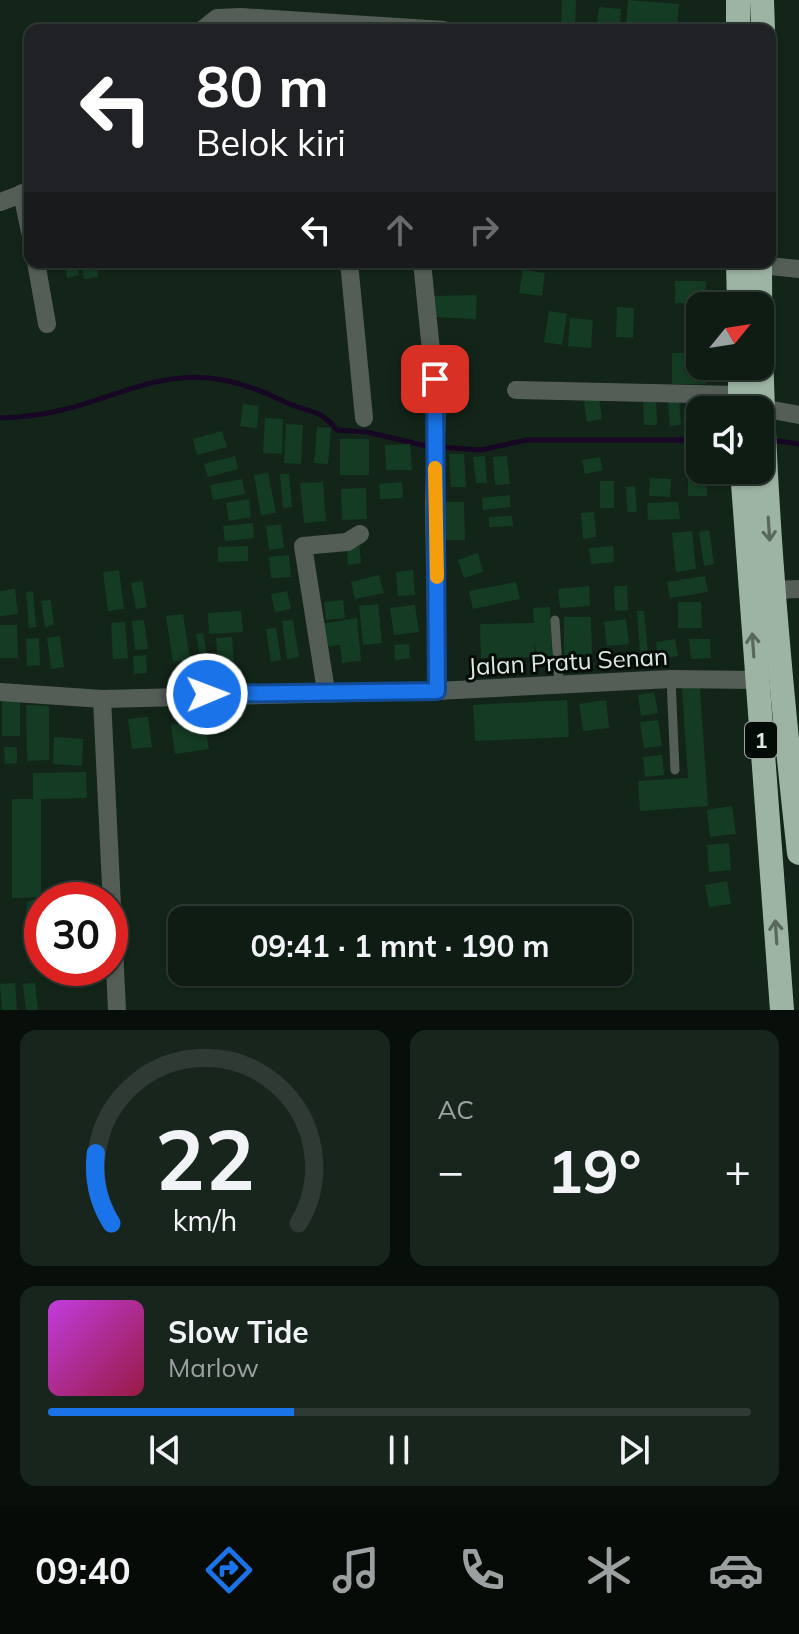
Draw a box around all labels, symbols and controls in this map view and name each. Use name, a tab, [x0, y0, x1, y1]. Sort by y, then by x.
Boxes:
text: 80 m	[196, 51, 329, 121]
icon: left	[64, 56, 168, 160]
text: Belok kiri	[196, 120, 346, 165]
icon: left	[294, 208, 338, 252]
icon: ahead	[378, 208, 422, 252]
icon: right	[462, 208, 506, 252]
north arrow	[686, 292, 774, 380]
map controls	[686, 292, 774, 484]
pin	[401, 345, 469, 413]
icon: arrive	[413, 357, 457, 401]
button: sound	[686, 396, 774, 484]
one-way arrow	[762, 515, 777, 542]
one-way arrow	[745, 632, 760, 659]
street label: Jalan Pratu Senan	[467, 641, 669, 681]
position arrow	[165, 652, 249, 736]
road number: 1	[745, 722, 777, 758]
speed limit sign: 30	[24, 882, 128, 986]
one-way arrow	[768, 919, 783, 946]
text: 09:41 · 1 mnt · 190 m	[250, 927, 550, 965]
text: AC	[438, 1093, 474, 1126]
text: 22	[155, 1106, 255, 1211]
text: 19°	[547, 1133, 642, 1208]
text: −	[438, 1143, 464, 1198]
text: +	[725, 1143, 751, 1198]
text: km/h	[172, 1202, 237, 1238]
text: Slow Tide	[168, 1313, 309, 1351]
text: Marlow	[168, 1351, 259, 1384]
icon: previous	[143, 1428, 187, 1472]
icon: pause	[377, 1428, 421, 1472]
icon: next	[612, 1428, 656, 1472]
icon: directions	[201, 1542, 257, 1598]
icon: music	[328, 1542, 384, 1598]
icon: phone	[454, 1542, 510, 1598]
icon: climate	[581, 1542, 637, 1598]
icon: car	[708, 1542, 764, 1598]
text: 09:40	[35, 1548, 131, 1593]

